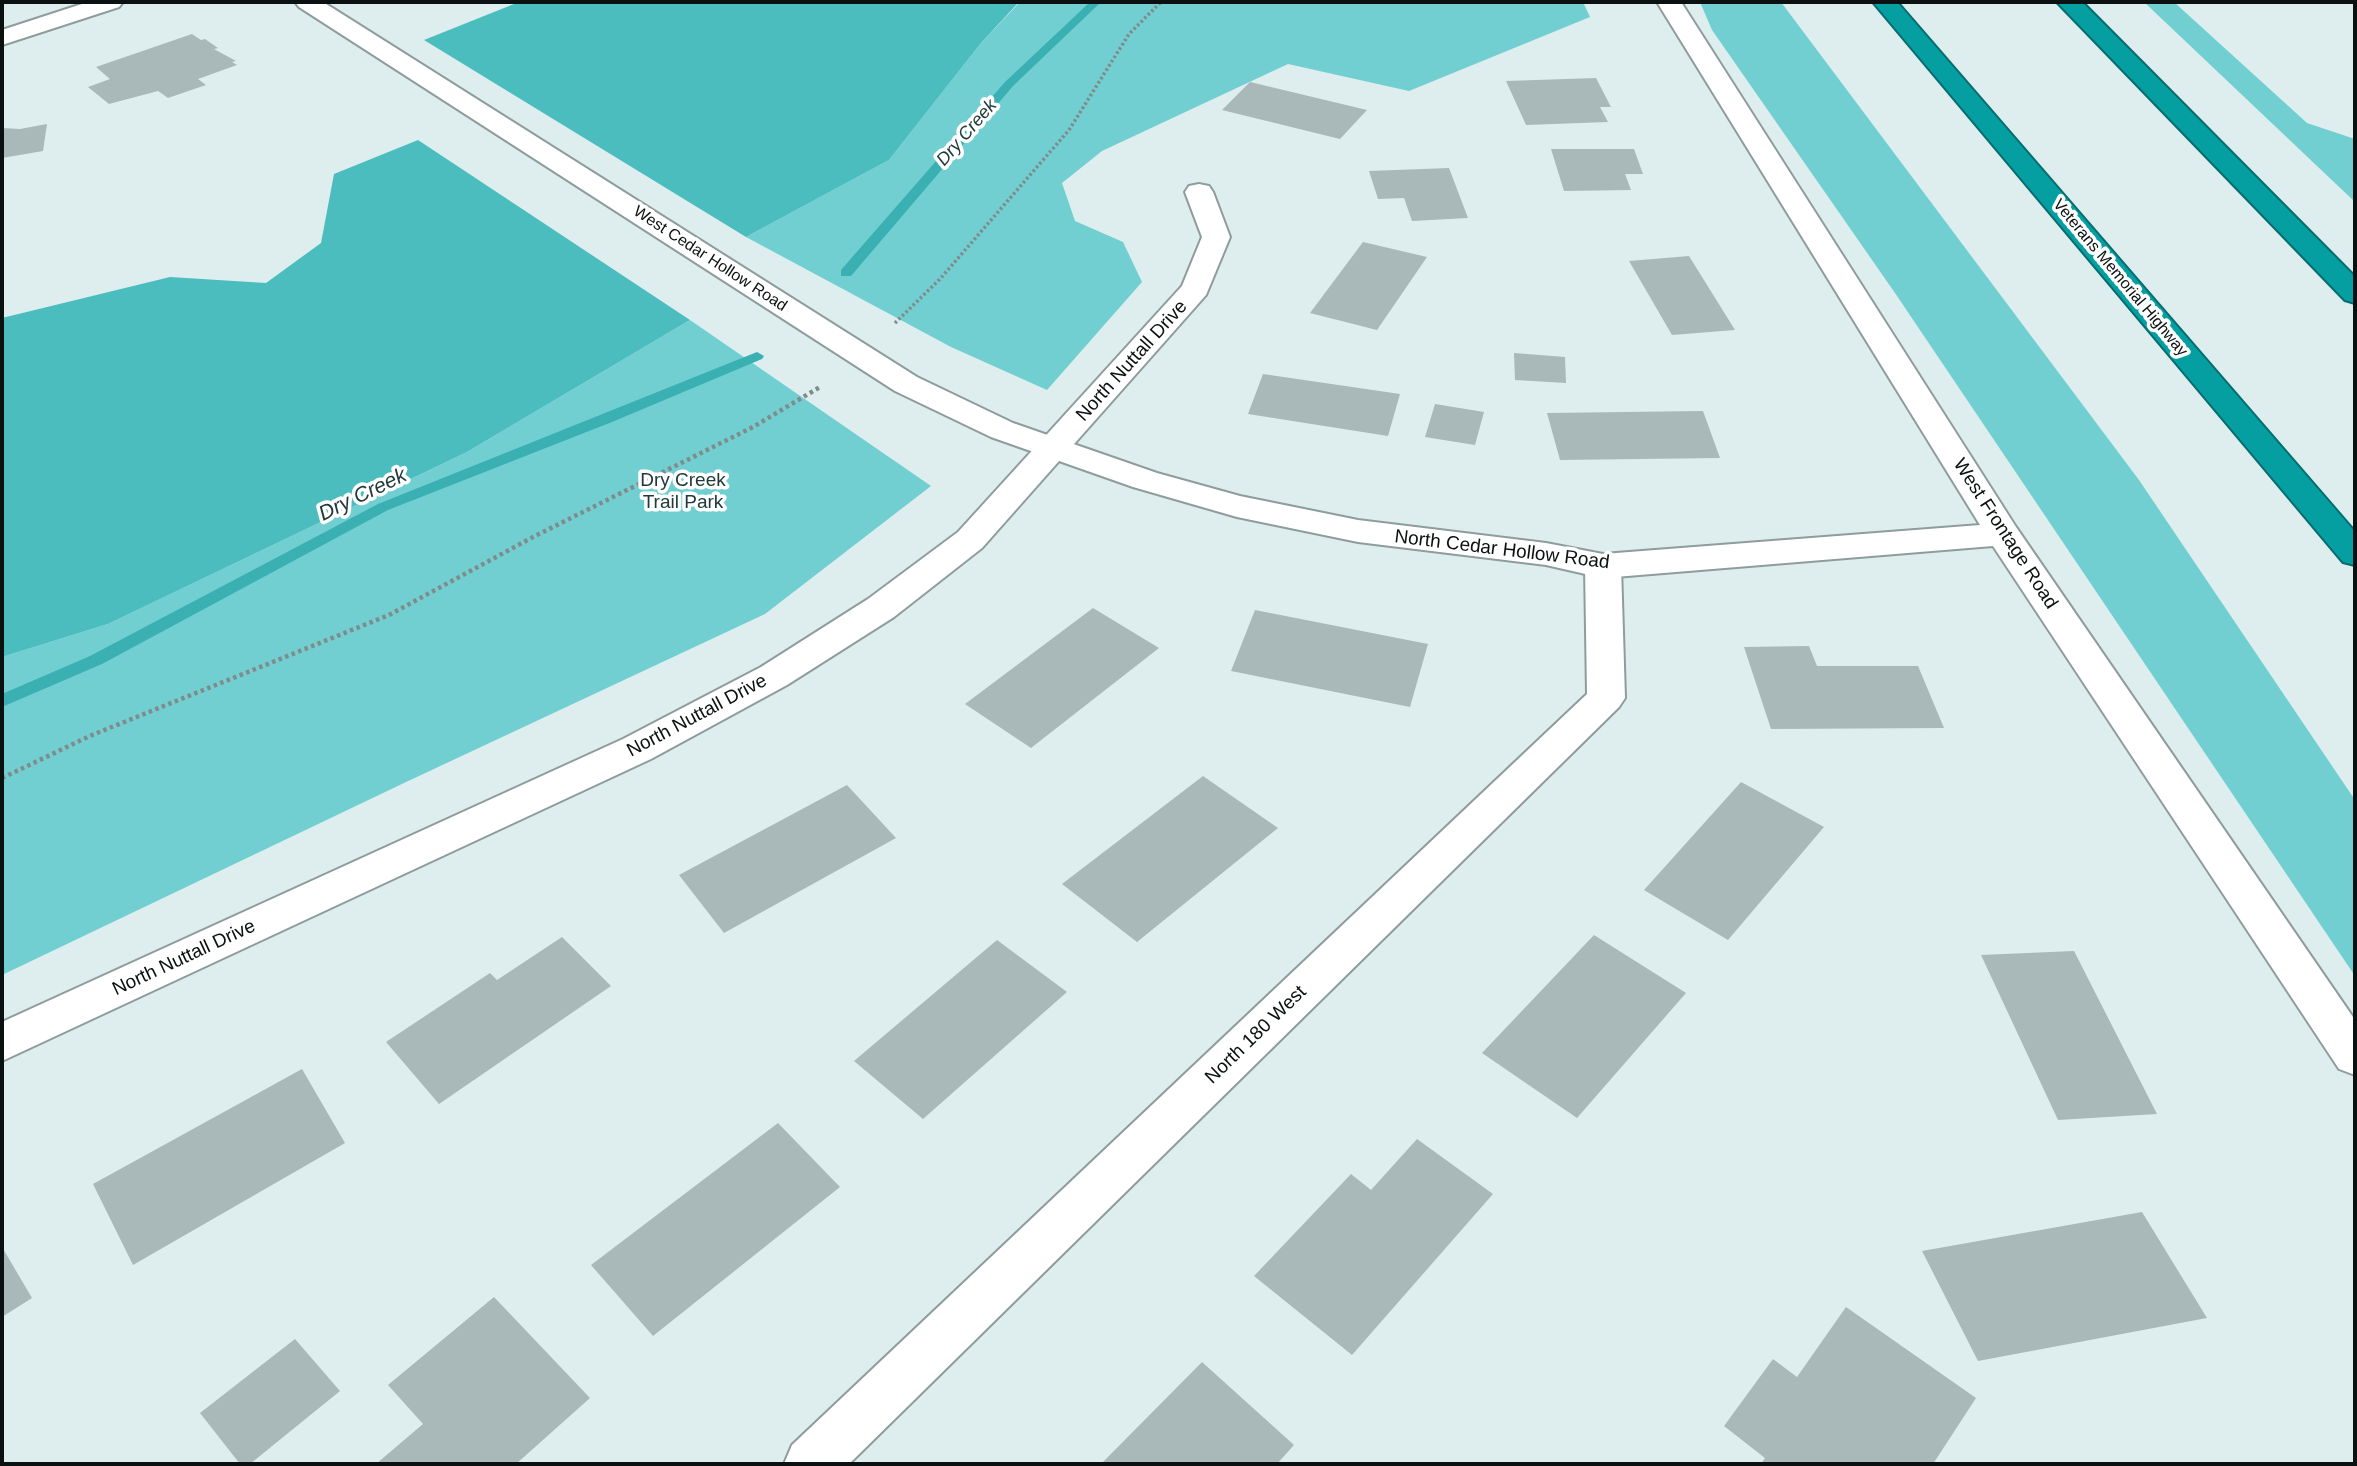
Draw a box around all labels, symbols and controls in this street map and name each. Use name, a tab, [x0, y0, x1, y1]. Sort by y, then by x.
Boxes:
water label: Dry Creek	[932, 95, 1002, 171]
street label: Veterans Memorial Highway	[2049, 196, 2191, 360]
street label: West Cedar Hollow Road	[630, 202, 790, 316]
street label: North Nuttall Drive	[1072, 296, 1192, 426]
street label: West Frontage Road	[1948, 454, 2062, 614]
water label: Dry Creek	[315, 463, 411, 527]
park label: Dry Creek Trail Park	[640, 470, 726, 514]
street label: North Cedar Hollow Road	[1393, 525, 1611, 575]
street label: North Nuttall Drive	[623, 670, 771, 762]
street label: North Nuttall Drive	[109, 915, 259, 1001]
street label: North 180 West	[1201, 981, 1311, 1089]

